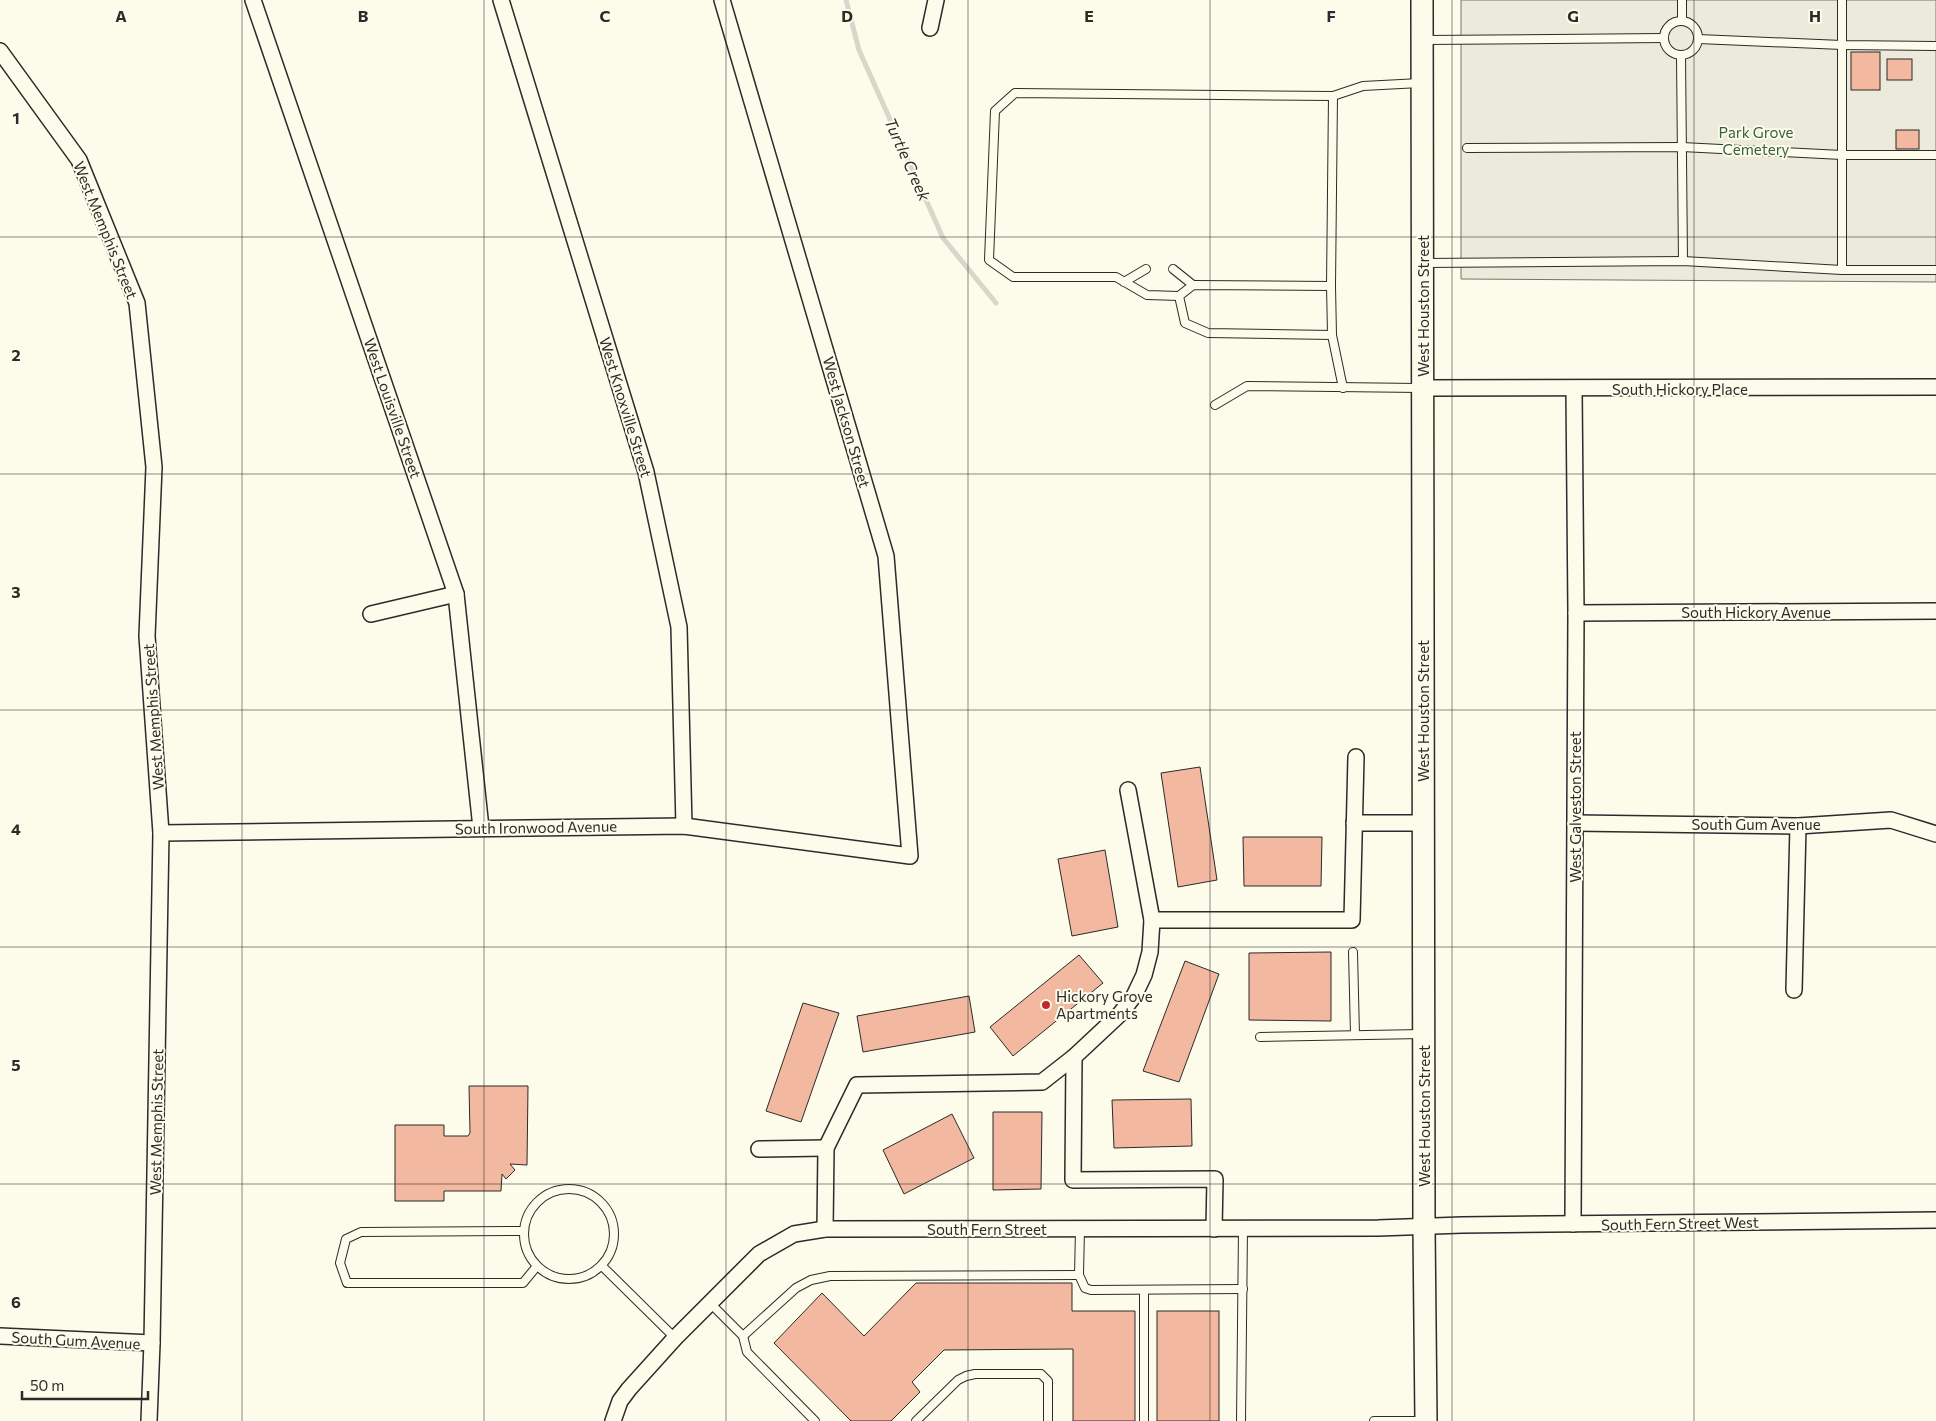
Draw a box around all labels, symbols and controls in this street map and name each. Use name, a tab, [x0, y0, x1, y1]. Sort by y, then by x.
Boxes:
text: A	[115, 6, 127, 25]
text: B	[358, 6, 369, 25]
text: C	[600, 6, 611, 25]
text: D	[841, 6, 853, 25]
text: E	[1084, 6, 1094, 25]
text: F	[1326, 6, 1336, 25]
text: G	[1567, 6, 1579, 25]
text: H	[1809, 6, 1821, 25]
text: 1	[12, 108, 20, 127]
water label: Turtle Creek	[881, 114, 935, 204]
park label: Park Grove Cemetery	[1718, 123, 1794, 158]
street label: West Memphis Street	[70, 159, 142, 301]
street label: West Houston Street	[1414, 235, 1432, 377]
street label: West Knoxville Street	[596, 335, 656, 479]
street label: West Louisville Street	[361, 336, 425, 480]
text: 2	[11, 345, 21, 364]
street label: West Jackson Street	[820, 354, 874, 490]
street label: South Hickory Place	[1612, 380, 1748, 398]
text: 3	[11, 582, 21, 601]
street label: South Hickory Avenue	[1681, 603, 1831, 621]
street label: West Houston Street	[1414, 640, 1432, 782]
street label: West Memphis Street	[139, 643, 167, 791]
street label: West Galveston Street	[1566, 731, 1584, 883]
street label: South Gum Avenue	[1691, 815, 1821, 833]
street label: South Ironwood Avenue	[455, 817, 617, 837]
text: 4	[11, 819, 21, 838]
place label: Hickory Grove Apartments	[1056, 987, 1153, 1022]
marker: Hickory Grove Apartments	[1040, 999, 1052, 1011]
street label: West Houston Street	[1415, 1045, 1433, 1187]
street label: West Memphis Street	[146, 1048, 166, 1196]
text: 5	[11, 1055, 21, 1074]
street label: South Fern Street West	[1601, 1213, 1759, 1233]
street label: South Fern Street	[927, 1220, 1047, 1238]
text: 6	[11, 1292, 21, 1311]
street label: South Gum Avenue	[11, 1328, 141, 1352]
scale bar	[22, 1368, 149, 1400]
text: 50 m	[30, 1376, 64, 1394]

